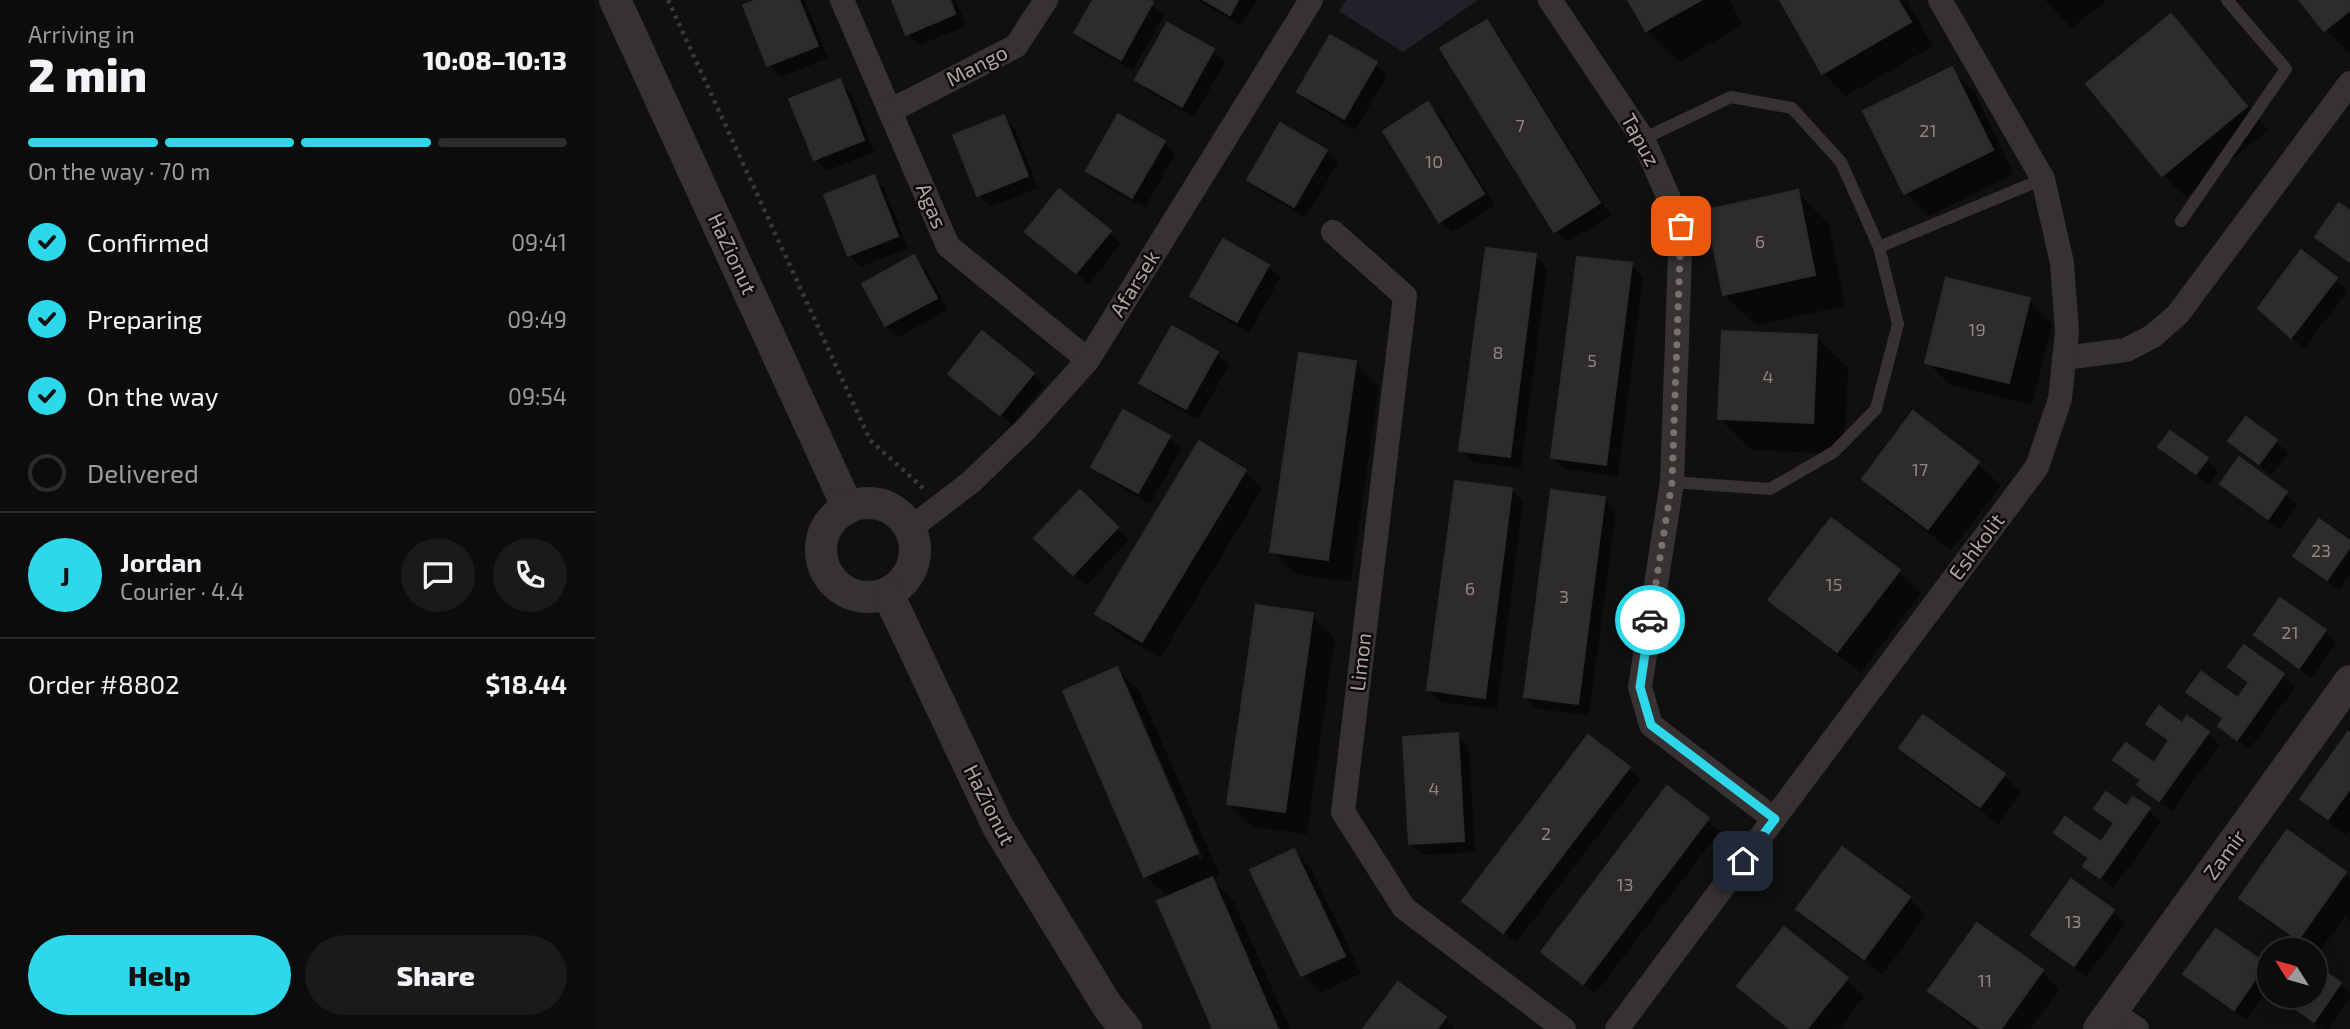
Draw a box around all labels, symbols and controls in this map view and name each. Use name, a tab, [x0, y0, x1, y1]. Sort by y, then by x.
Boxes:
text: Arriving in	[28, 20, 135, 48]
street label: Mango	[941, 39, 1011, 91]
text: 10:08–10:13	[423, 44, 567, 75]
text: 2 min	[28, 46, 147, 101]
street label: Tapuz	[1617, 108, 1666, 170]
house number: 7	[1515, 114, 1525, 136]
house number: 21	[1919, 119, 1937, 141]
house number: 10	[1425, 150, 1443, 172]
text: On the way · 70 m	[28, 157, 210, 185]
street label: Agas	[912, 179, 953, 232]
pin	[1651, 196, 1711, 256]
icon: bag	[1662, 207, 1700, 245]
street label: HaZionut	[704, 209, 763, 298]
icon: check	[28, 223, 66, 261]
text: Confirmed	[87, 226, 210, 257]
text: 09:41	[511, 228, 567, 256]
house number: 6	[1755, 230, 1765, 252]
street label: Afarsek	[1104, 245, 1164, 321]
icon: check	[28, 300, 66, 338]
text: Preparing	[87, 303, 202, 334]
text: 09:49	[507, 305, 567, 333]
house number: 19	[1968, 318, 1986, 340]
house number: 8	[1493, 341, 1503, 363]
house number: 5	[1587, 349, 1597, 371]
house number: 4	[1762, 365, 1774, 387]
icon: check	[28, 377, 66, 415]
text: On the way	[87, 380, 218, 411]
text: 09:54	[508, 382, 567, 410]
text: Delivered	[87, 457, 199, 488]
house number: 17	[1912, 458, 1928, 480]
street label: Eshkolit	[1943, 508, 2009, 584]
button: chat	[401, 538, 475, 612]
button: phone	[493, 538, 567, 612]
house number: 23	[2311, 539, 2331, 561]
text: Jordan	[120, 546, 202, 577]
text: J	[60, 560, 70, 591]
house number: 15	[1826, 573, 1842, 595]
text: Courier · 4.4	[120, 577, 244, 605]
house number: 6	[1465, 577, 1475, 599]
house number: 3	[1559, 585, 1569, 607]
courier	[1615, 585, 1685, 655]
icon: car	[1631, 601, 1669, 639]
house number: 21	[2281, 621, 2299, 643]
street label: Limon	[1344, 631, 1375, 692]
text: Order #8802	[28, 668, 180, 699]
text: $18.44	[485, 668, 567, 699]
street label: HaZionut	[960, 760, 1021, 849]
house number: 4	[1428, 777, 1440, 799]
house number: 2	[1541, 822, 1551, 844]
street label: Zamir	[2197, 824, 2251, 884]
pin	[1713, 831, 1773, 891]
icon: home	[1724, 842, 1762, 880]
house number: 13	[1616, 873, 1634, 895]
house number: 13	[2064, 910, 2082, 932]
button: Help	[28, 935, 291, 1015]
button: Share	[305, 935, 567, 1015]
north arrow	[2257, 938, 2327, 1008]
map controls	[2257, 938, 2327, 1008]
house number: 11	[1978, 969, 1992, 991]

